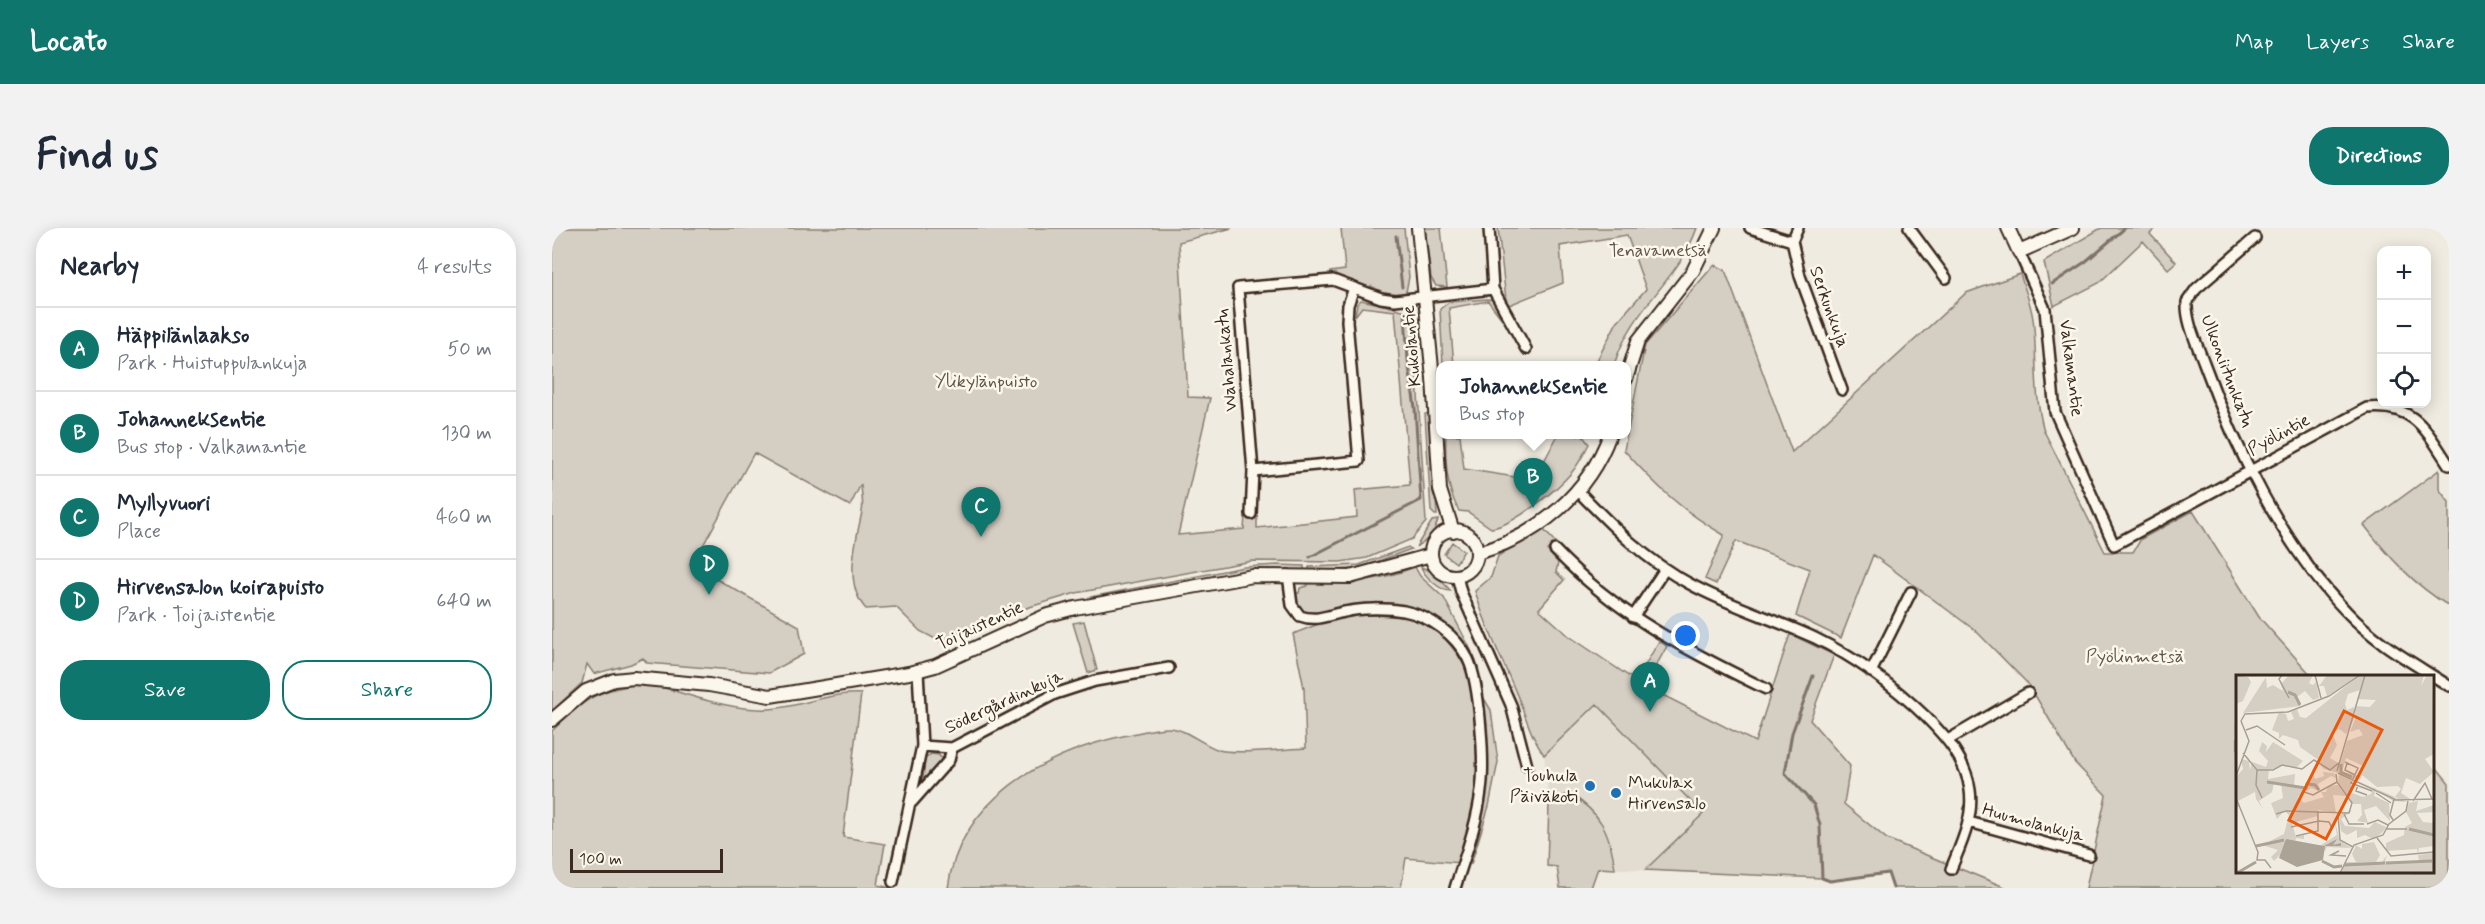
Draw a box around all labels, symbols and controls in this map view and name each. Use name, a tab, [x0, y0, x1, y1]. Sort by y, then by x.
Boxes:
text: Locato	[30, 24, 107, 61]
text: Map	[2235, 28, 2273, 56]
text: Layers	[2306, 28, 2369, 56]
text: Share	[2402, 28, 2455, 56]
button: Directions	[2309, 127, 2449, 185]
text: Find us	[36, 129, 158, 184]
park label: Tenavametsä	[1609, 239, 1707, 263]
map controls	[2377, 246, 2431, 408]
button: +	[2377, 246, 2431, 300]
text: Nearby	[60, 250, 139, 284]
text: 4 results	[417, 254, 492, 281]
street label: Serkunkuja	[1803, 263, 1855, 351]
button: −	[2377, 300, 2431, 354]
street label: Kukolantie	[1396, 304, 1428, 388]
street label: Wahalankatu	[1211, 308, 1243, 412]
street label: Ulkoniitunkatu	[2195, 311, 2259, 431]
street label: Valkamantie	[2053, 318, 2089, 418]
text: Häppilänlaakso	[117, 322, 249, 350]
text: A	[73, 336, 86, 363]
text: 50 m	[447, 336, 492, 363]
text: Park · Huistuppulankuja	[117, 350, 307, 377]
button: locate	[2377, 354, 2431, 408]
popup	[1436, 361, 1631, 439]
park label: Ylikylänpuisto	[935, 370, 1037, 394]
text: Johanneksentie	[1459, 373, 1608, 401]
text: Bus stop	[1459, 401, 1525, 428]
text: Johanneksentie	[117, 406, 266, 434]
street label: Pyölintie	[2244, 408, 2315, 462]
text: B	[73, 420, 86, 447]
text: 130 m	[441, 420, 492, 447]
text: Bus stop · Valkamantie	[117, 434, 307, 461]
pin: B	[1514, 458, 1552, 508]
pin: C	[962, 488, 1000, 537]
text: Myllyvuori	[117, 490, 210, 518]
text: C	[72, 504, 87, 531]
text: 460 m	[436, 504, 492, 531]
text: Place	[117, 518, 161, 545]
pin: D	[690, 546, 728, 595]
text: Hirvensalon koirapuisto	[117, 574, 324, 602]
text: D	[73, 588, 86, 615]
text: 640 m	[436, 588, 492, 615]
street label: Toijaistentie	[933, 595, 1027, 657]
text: Park · Toijaistentie	[117, 602, 276, 629]
your location	[1671, 621, 1700, 650]
park label: Pyölinmetsä	[2086, 645, 2184, 669]
button: Save	[60, 660, 270, 720]
button: Share	[282, 660, 492, 720]
pin: A	[1630, 662, 1670, 712]
street label: Södergårdinkuja	[941, 664, 1068, 741]
inset map	[2236, 675, 2434, 873]
place label: Touhula Päiväkoti	[1510, 764, 1578, 809]
place label: Mukulax Hirvensalo	[1628, 771, 1706, 816]
marker: Touhula Päiväkoti	[1583, 779, 1597, 793]
marker: Mukulax Hirvensalo	[1609, 786, 1623, 800]
street label: Huumolankuja	[1979, 798, 2087, 848]
scale bar	[570, 846, 723, 874]
text: 100 m	[579, 849, 622, 870]

